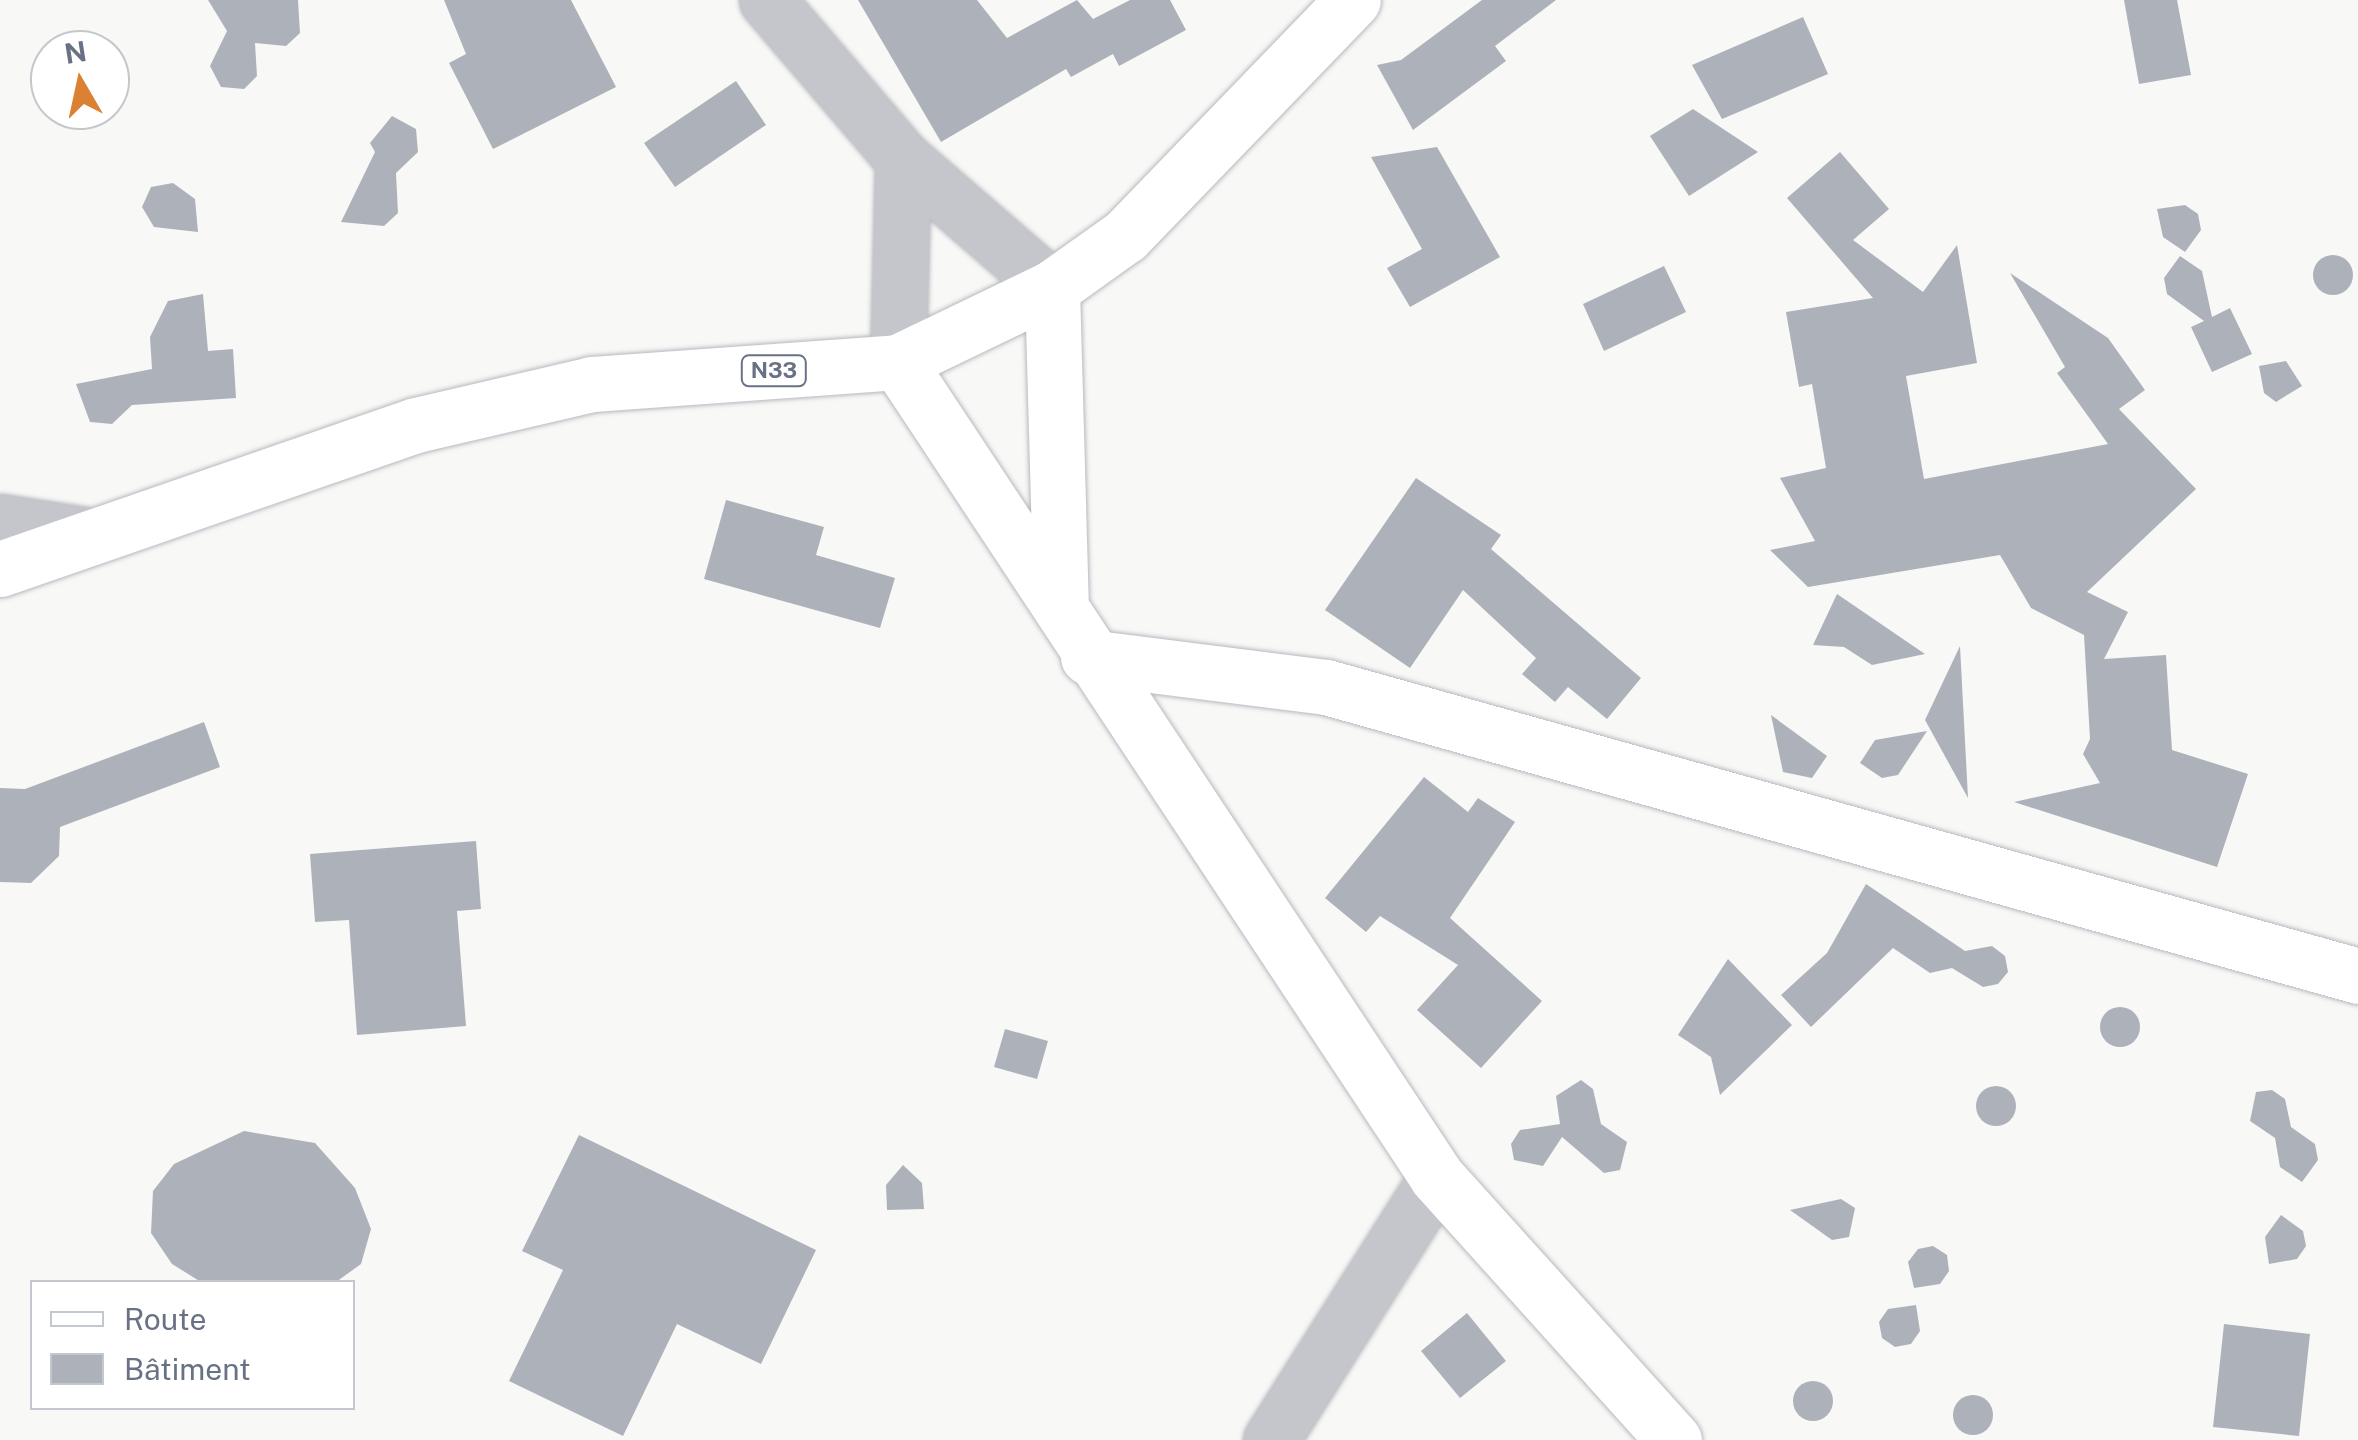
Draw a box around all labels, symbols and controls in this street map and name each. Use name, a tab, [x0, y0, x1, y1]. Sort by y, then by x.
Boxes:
north arrow	[30, 30, 130, 130]
text: N	[62, 34, 89, 70]
road number: N33	[739, 354, 809, 388]
legend	[30, 1280, 355, 1410]
text: Route	[124, 1301, 206, 1337]
text: Bâtiment	[124, 1351, 251, 1387]

